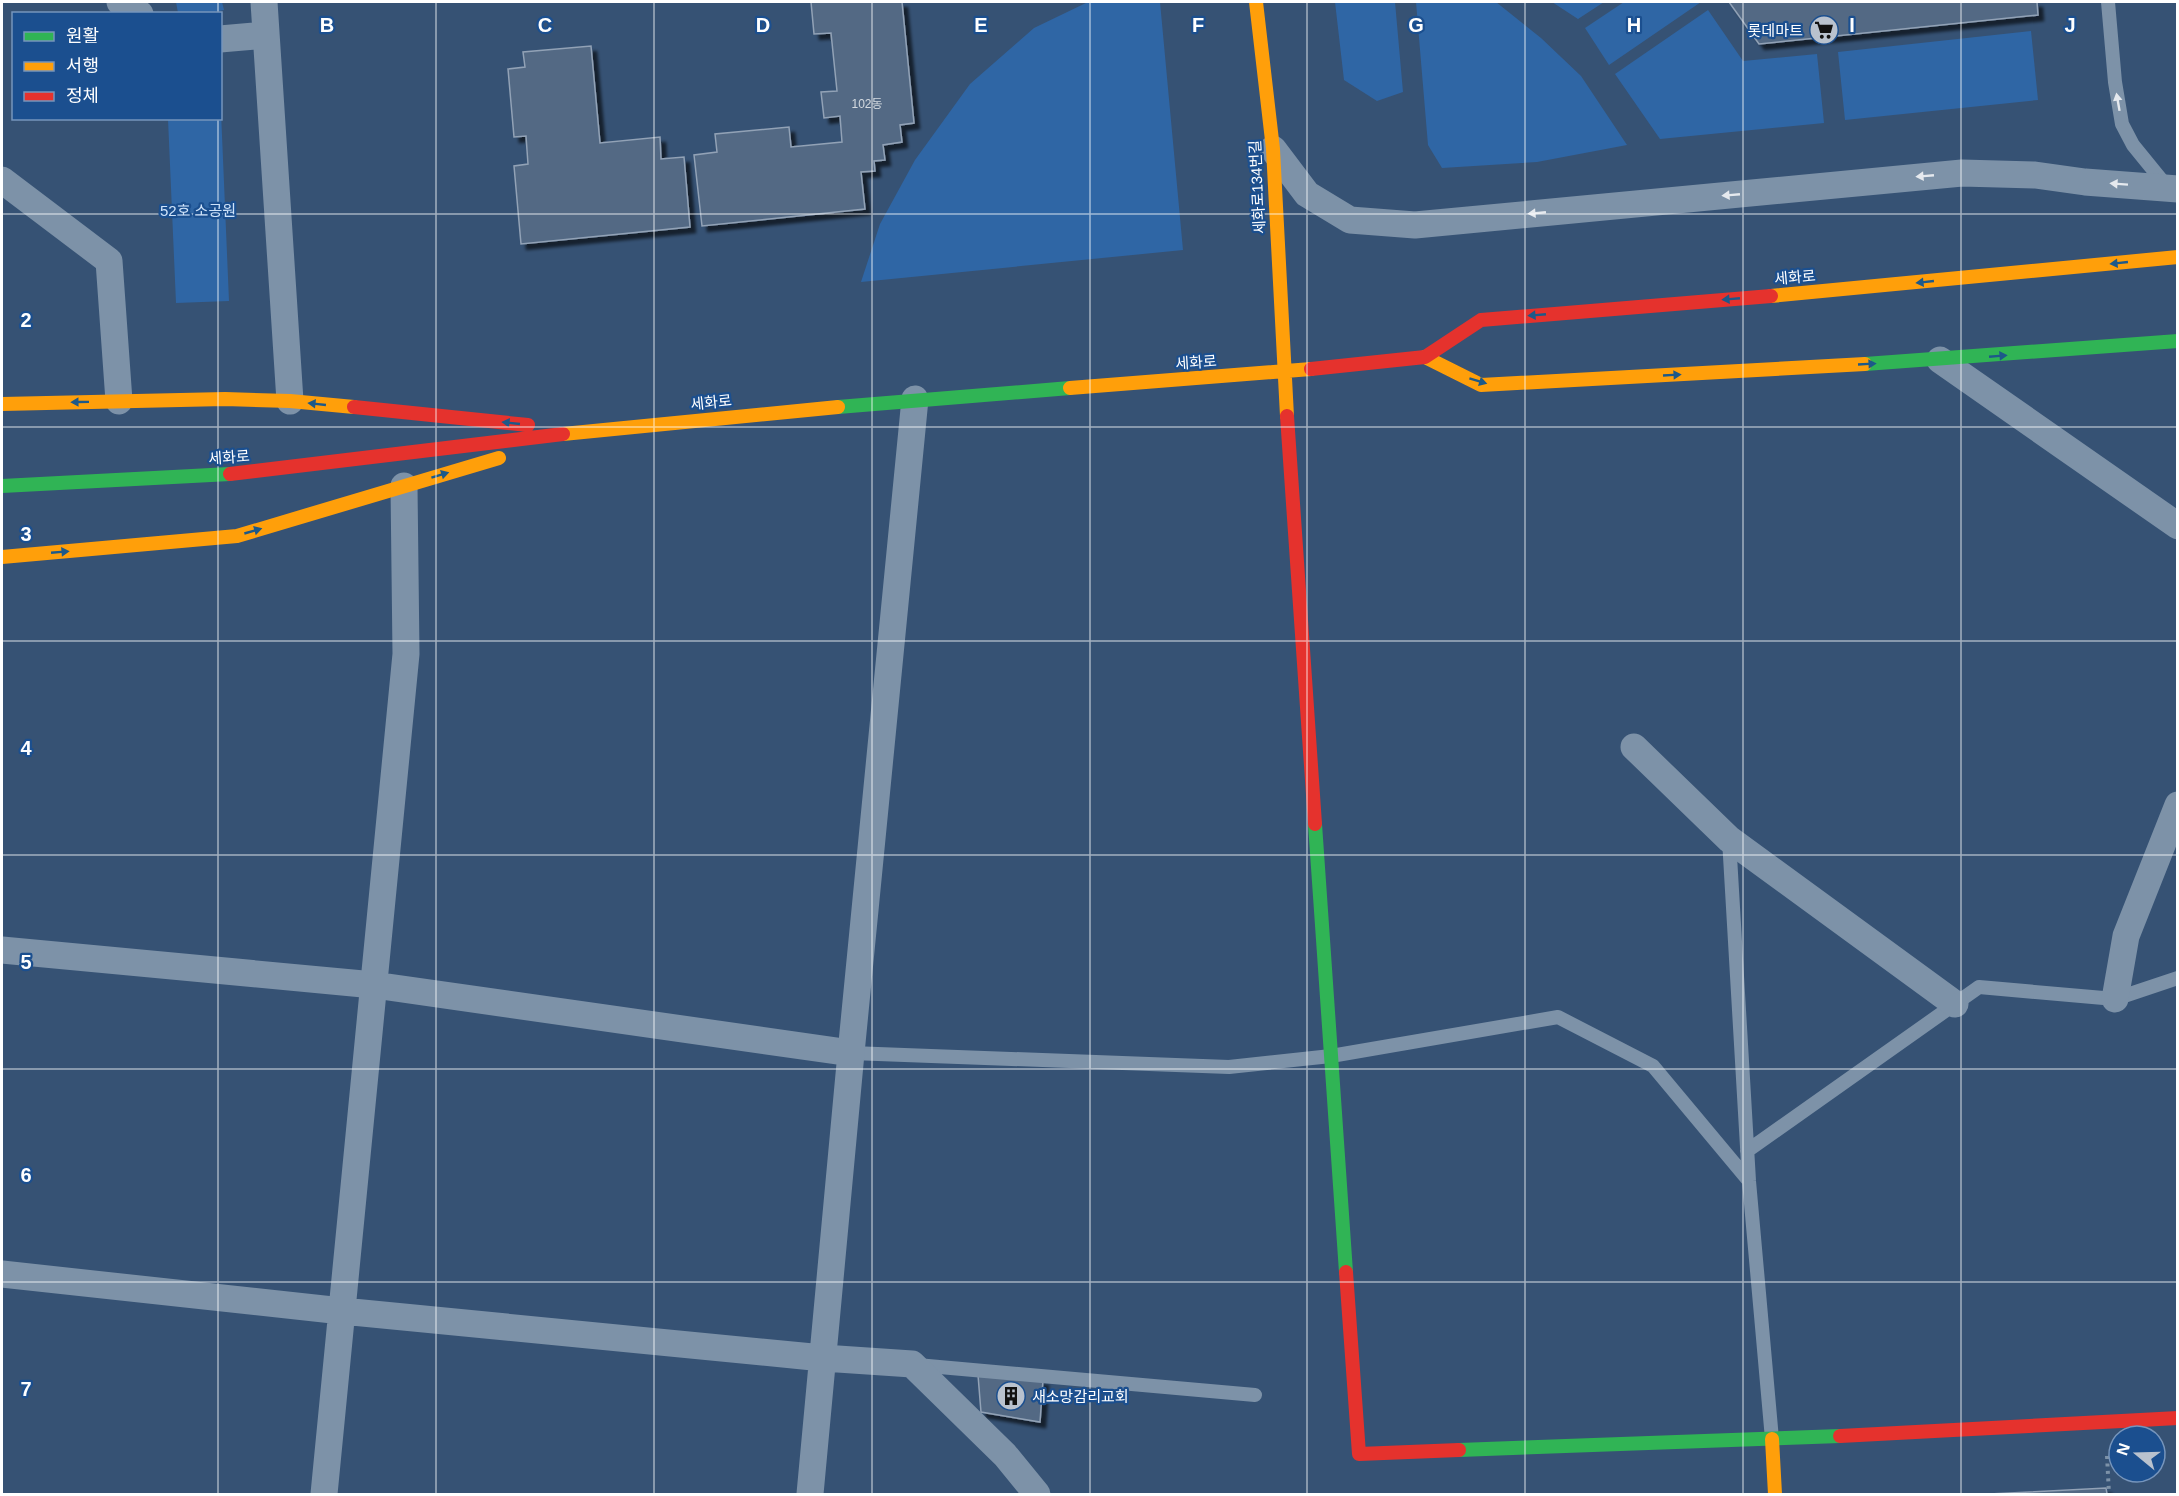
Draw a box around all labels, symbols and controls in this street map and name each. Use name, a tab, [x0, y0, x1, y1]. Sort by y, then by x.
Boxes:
legend	[12, 12, 222, 120]
text: B	[320, 14, 334, 36]
text: C	[538, 14, 552, 36]
text: D	[756, 14, 770, 36]
text: E	[974, 14, 988, 36]
text: F	[1192, 14, 1204, 36]
text: G	[1408, 14, 1424, 36]
text: H	[1627, 14, 1641, 36]
supermarket icon: 롯데마트	[1808, 14, 1840, 46]
text: I	[1849, 14, 1855, 36]
text: J	[2064, 14, 2076, 36]
place label: 롯데마트	[1748, 22, 1803, 39]
text: 원활	[66, 26, 99, 46]
text: 서행	[66, 56, 99, 76]
text: 정체	[66, 86, 99, 106]
one-way arrow	[2114, 93, 2123, 112]
house number: 102동	[851, 97, 883, 111]
street label: 세화로134번길	[1246, 140, 1268, 234]
one-way arrow	[1915, 171, 1934, 181]
one-way arrow	[2110, 179, 2129, 189]
one-way arrow	[1721, 190, 1740, 200]
park label: 52호 소공원	[160, 202, 236, 219]
one-way arrow	[1527, 208, 1546, 218]
one-way arrow	[2110, 258, 2129, 268]
street label: 세화로	[1774, 267, 1816, 287]
one-way arrow	[1916, 277, 1935, 287]
one-way arrow	[1721, 294, 1740, 304]
text: 2	[20, 309, 32, 331]
one-way arrow	[1527, 311, 1546, 320]
one-way arrow	[1989, 351, 2008, 360]
street label: 세화로	[1175, 352, 1217, 372]
one-way arrow	[1857, 360, 1876, 369]
one-way arrow	[1662, 370, 1681, 379]
one-way arrow	[1469, 377, 1487, 387]
street label: 세화로	[690, 391, 732, 413]
one-way arrow	[70, 397, 89, 407]
one-way arrow	[307, 399, 326, 409]
one-way arrow	[501, 418, 520, 428]
street label: 세화로	[208, 447, 250, 467]
one-way arrow	[431, 470, 449, 479]
text: 3	[20, 523, 32, 545]
one-way arrow	[244, 526, 262, 535]
one-way arrow	[50, 547, 69, 557]
text: 4	[20, 737, 32, 759]
text: 5	[20, 951, 32, 973]
text: 6	[20, 1164, 32, 1186]
text: 7	[20, 1378, 32, 1400]
building icon: 새소망감리교회	[995, 1380, 1027, 1412]
place label: 새소망감리교회	[1032, 1388, 1129, 1405]
north arrow	[2107, 1424, 2167, 1484]
text: N	[2113, 1441, 2133, 1458]

